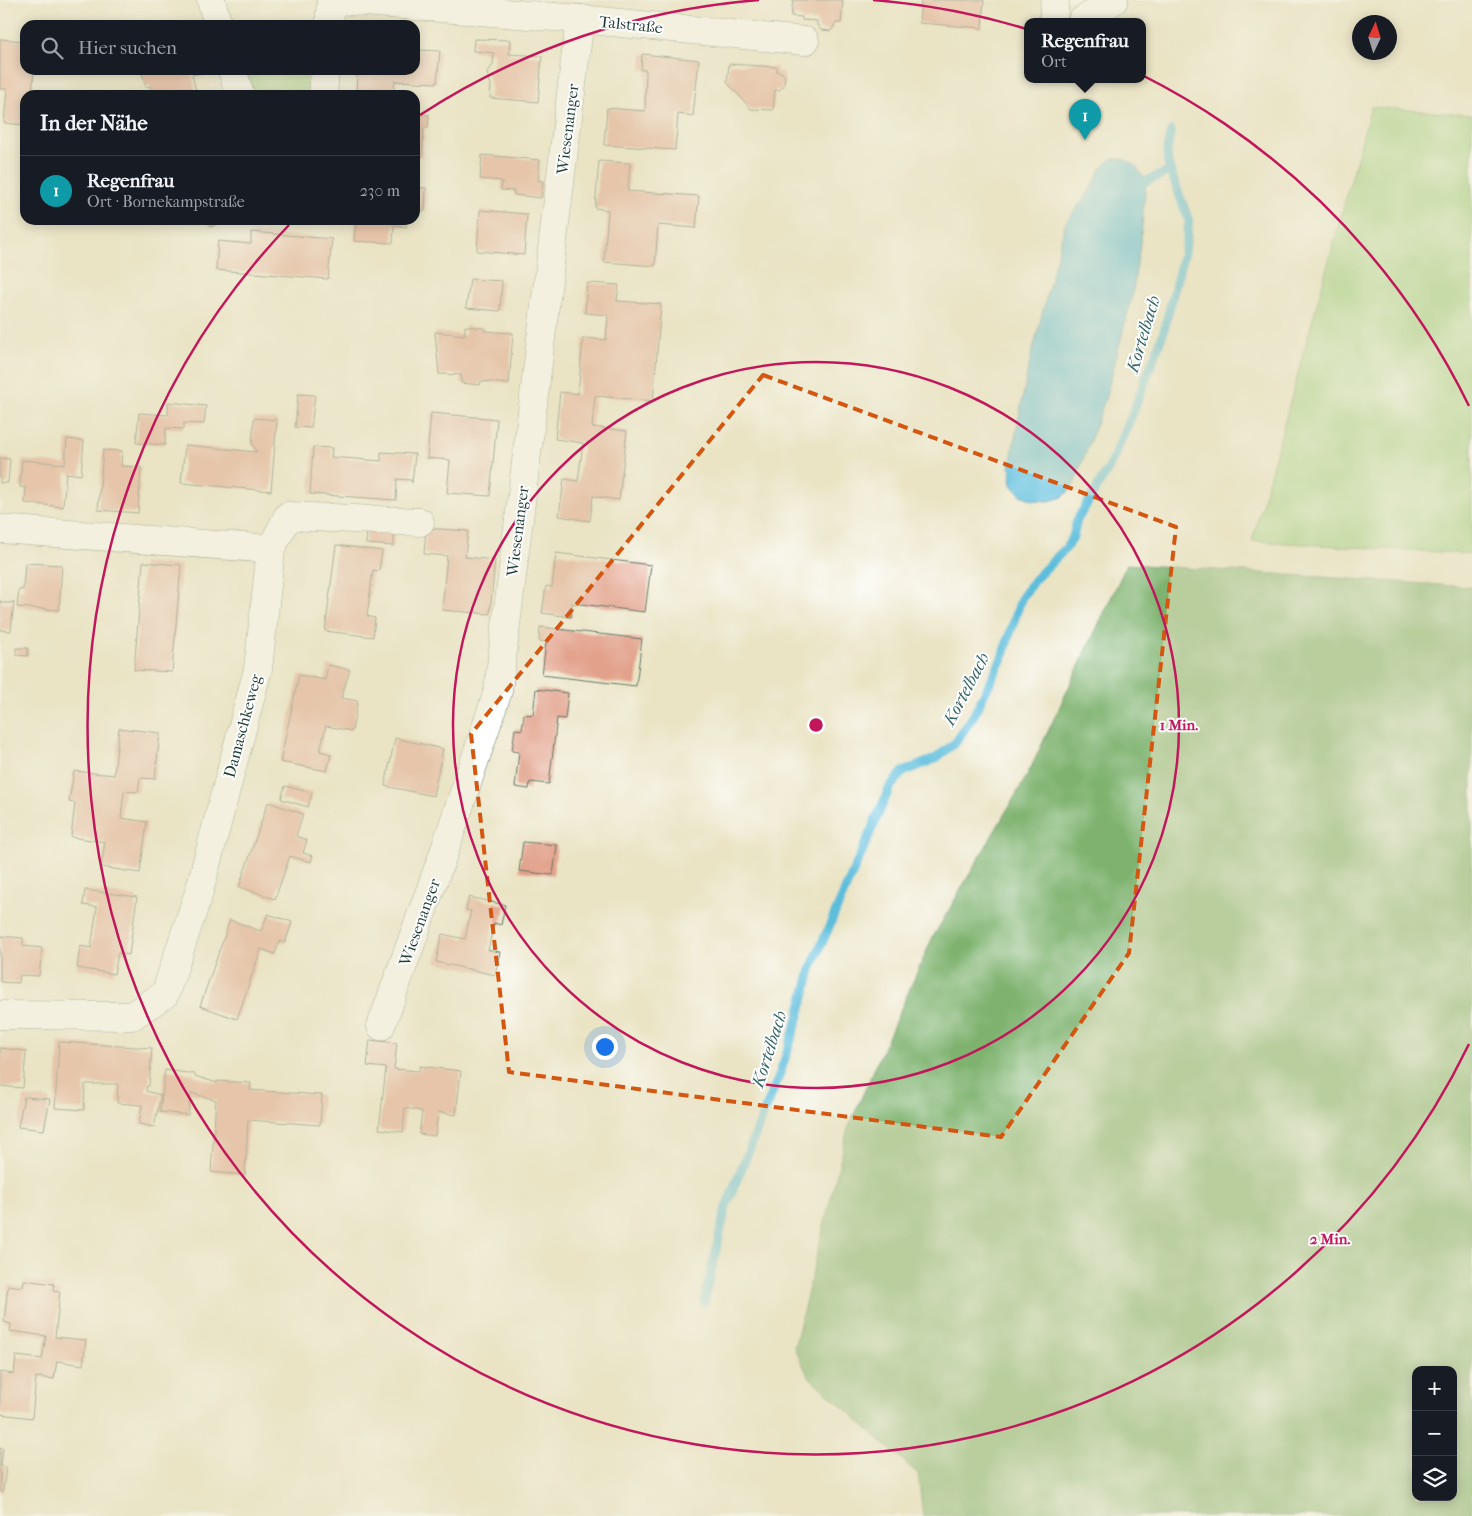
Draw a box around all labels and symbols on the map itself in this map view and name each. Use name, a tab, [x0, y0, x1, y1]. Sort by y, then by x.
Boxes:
street label: Talstraße	[598, 12, 664, 37]
north arrow	[1352, 15, 1397, 60]
street label: Wiesenanger	[552, 82, 583, 176]
pin: 1	[1069, 99, 1101, 140]
water label: Kortelbach	[1121, 293, 1165, 377]
street label: Wiesenanger	[502, 484, 533, 578]
water label: Kortelbach	[938, 649, 994, 731]
street label: Damaschkeweg	[220, 672, 265, 780]
centre of rings	[807, 716, 825, 734]
text: 1 Min.	[1160, 716, 1198, 734]
street label: Wiesenanger	[395, 876, 444, 969]
water label: Kortelbach	[747, 1008, 792, 1092]
your location	[592, 1034, 618, 1060]
text: 2 Min.	[1310, 1230, 1350, 1248]

